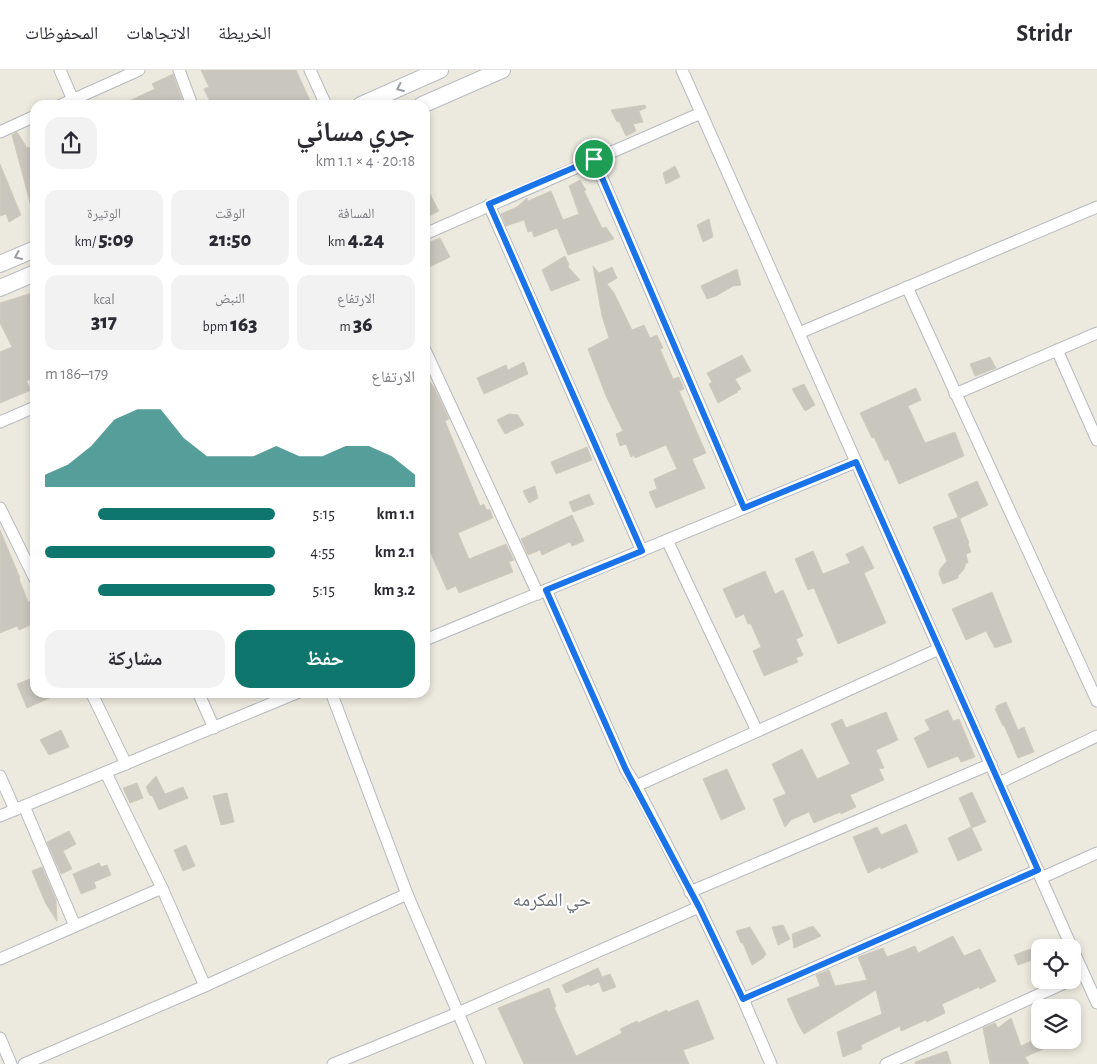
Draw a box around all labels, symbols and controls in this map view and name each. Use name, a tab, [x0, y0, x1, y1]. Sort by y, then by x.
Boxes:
text: Stridr	[1016, 22, 1072, 46]
text: المحفوظات	[25, 25, 98, 43]
text: الاتجاهات	[126, 25, 190, 43]
text: الخريطة	[218, 25, 271, 43]
one-way arrow	[396, 81, 405, 92]
button: share	[45, 117, 97, 169]
text: جري مسائي	[296, 119, 415, 147]
pin	[573, 138, 615, 180]
icon: arrive	[580, 145, 608, 173]
text: 20:18 · 4 × 1.1 km	[315, 153, 415, 169]
text: الوتيرة	[87, 207, 121, 221]
text: الوقت	[215, 207, 245, 221]
text: المسافة	[337, 207, 375, 221]
text: 5:09	[98, 229, 134, 250]
text: 21:50	[209, 229, 251, 250]
text: 4.24	[348, 229, 384, 250]
text: /km	[74, 235, 98, 249]
text: km	[328, 235, 348, 249]
one-way arrow	[14, 251, 22, 261]
text: النبض	[215, 292, 245, 306]
text: الارتفاع	[337, 292, 375, 306]
text: kcal	[93, 293, 115, 307]
text: 317	[91, 311, 117, 332]
text: 163	[230, 314, 257, 335]
text: 36	[353, 314, 373, 335]
text: bpm	[203, 320, 230, 334]
text: m	[339, 320, 353, 334]
text: 179–186 m	[45, 366, 108, 382]
text: الارتفاع	[371, 369, 415, 385]
text: 5:15	[312, 506, 335, 522]
text: 1.1 km	[377, 506, 415, 522]
text: 4:55	[310, 544, 335, 560]
text: 2.1 km	[375, 544, 415, 560]
text: 5:15	[312, 582, 335, 598]
text: 3.2 km	[374, 582, 415, 598]
button: مشاركة	[45, 630, 225, 688]
button: حفظ	[235, 630, 415, 688]
district label: حي المكرمه	[513, 891, 591, 914]
map controls	[1031, 939, 1081, 1049]
button: locate	[1031, 939, 1081, 989]
button: layers	[1031, 999, 1081, 1049]

